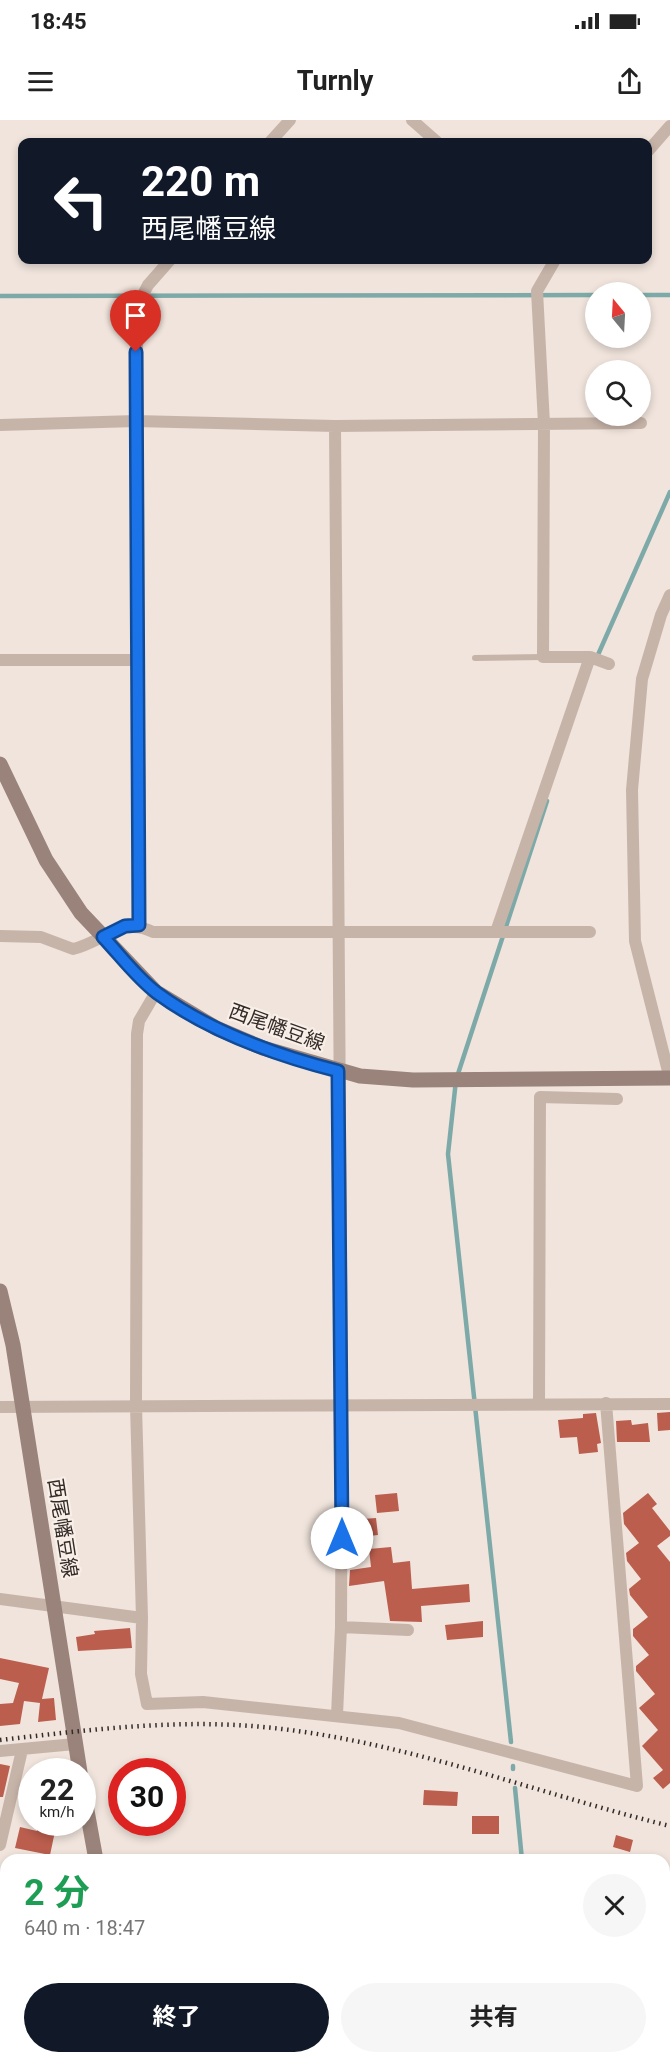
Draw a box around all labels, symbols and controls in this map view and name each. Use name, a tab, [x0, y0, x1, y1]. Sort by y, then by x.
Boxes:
text: 18:45	[30, 9, 87, 34]
icon: menu	[24, 65, 57, 98]
text: Turnly	[297, 65, 373, 97]
icon: share	[613, 65, 646, 98]
text: 220 m	[141, 157, 260, 206]
icon: left	[42, 162, 120, 240]
text: 西尾幡豆線	[141, 213, 276, 245]
north arrow	[585, 282, 651, 348]
map controls	[585, 282, 651, 426]
pin	[110, 290, 161, 352]
icon: arrive	[119, 299, 152, 332]
button: search	[585, 360, 651, 426]
street label: 西尾幡豆線	[226, 999, 328, 1055]
street label: 西尾幡豆線	[43, 1477, 83, 1579]
position arrow	[310, 1506, 374, 1570]
speed limit sign: 30	[108, 1758, 186, 1836]
text: 22	[40, 1772, 74, 1807]
text: km/h	[39, 1803, 75, 1821]
text: 2 分	[24, 1872, 90, 1914]
button: close	[583, 1874, 646, 1937]
text: 640 m · 18:47	[24, 1916, 145, 1940]
button: 終了	[24, 1983, 329, 2052]
button: 共有	[341, 1983, 646, 2052]

